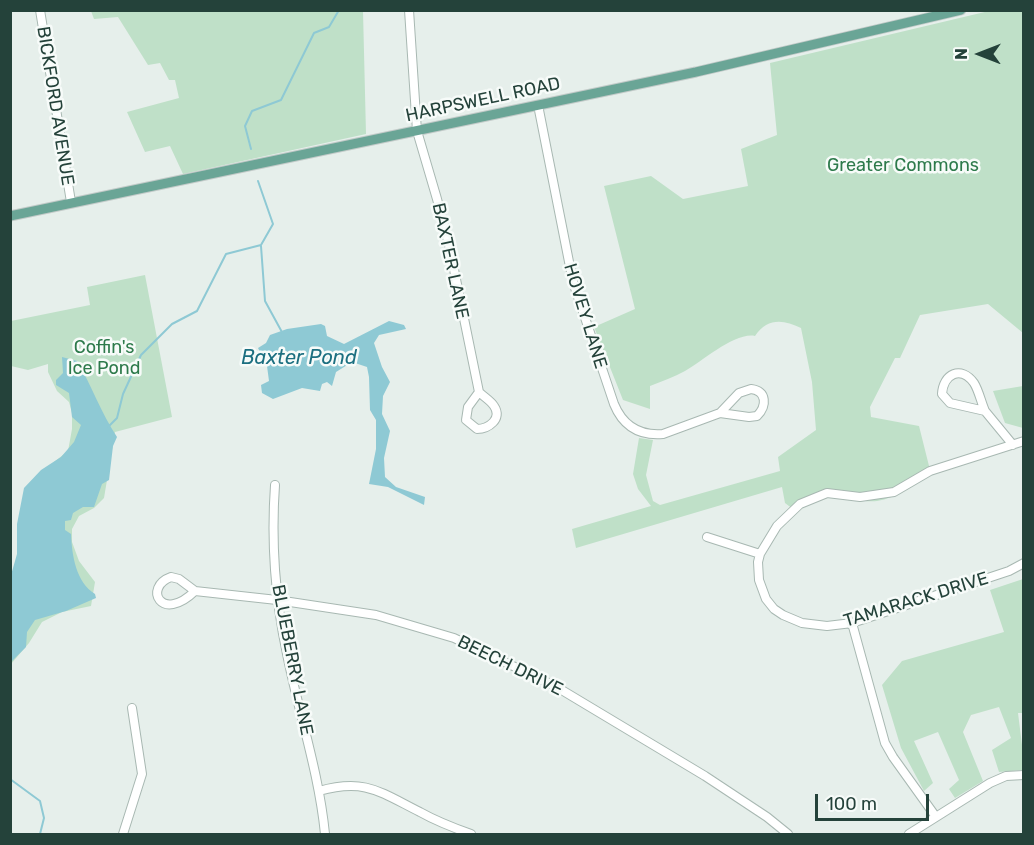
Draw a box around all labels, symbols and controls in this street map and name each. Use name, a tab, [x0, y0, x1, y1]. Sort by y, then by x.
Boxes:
north arrow	[950, 24, 1010, 84]
street label: BICKFORD AVENUE	[32, 25, 78, 187]
text: N	[952, 48, 971, 60]
street label: HARPSWELL ROAD	[404, 73, 562, 127]
park label: Greater Commons	[827, 155, 979, 177]
street label: BAXTER LANE	[427, 201, 473, 321]
street label: HOVEY LANE	[559, 261, 611, 371]
park label: Coffin's Ice Pond	[68, 337, 140, 380]
water label: Baxter Pond	[241, 346, 357, 370]
street label: TAMARACK DRIVE	[841, 568, 991, 632]
street label: BLUEBERRY LANE	[267, 583, 317, 737]
street label: BEECH DRIVE	[454, 631, 566, 701]
scale bar	[818, 782, 932, 820]
text: 100 m	[826, 793, 877, 815]

